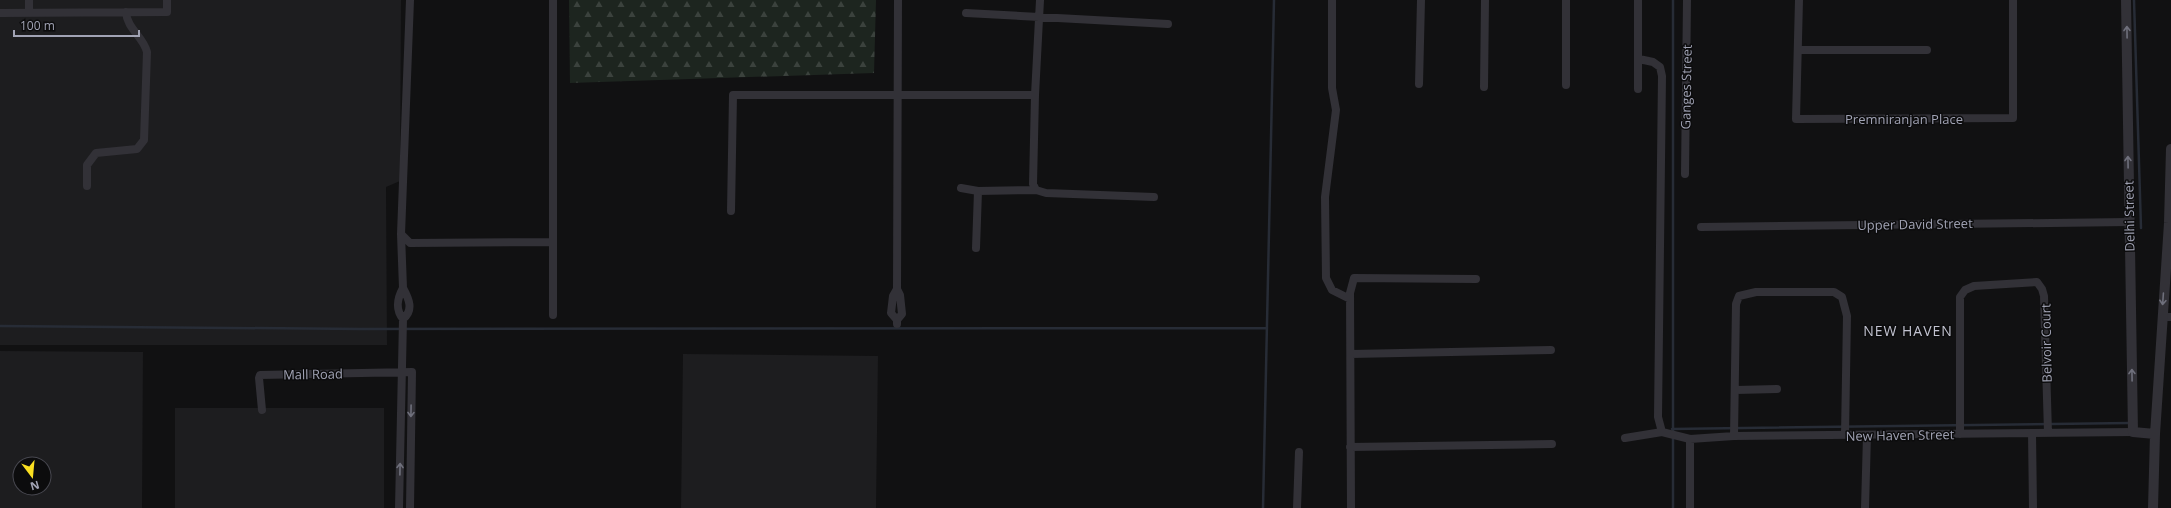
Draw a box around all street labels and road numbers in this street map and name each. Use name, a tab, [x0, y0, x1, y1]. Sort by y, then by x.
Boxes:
street label: Ganges Street	[1676, 44, 1696, 130]
street label: Premniranjan Place	[1845, 110, 1963, 128]
street label: Delhi Street	[2119, 180, 2139, 252]
street label: Upper David Street	[1857, 214, 1973, 234]
street label: Belvoir Court	[2036, 303, 2056, 383]
street label: Mall Road	[283, 364, 343, 384]
street label: New Haven Street	[1845, 425, 1955, 445]

